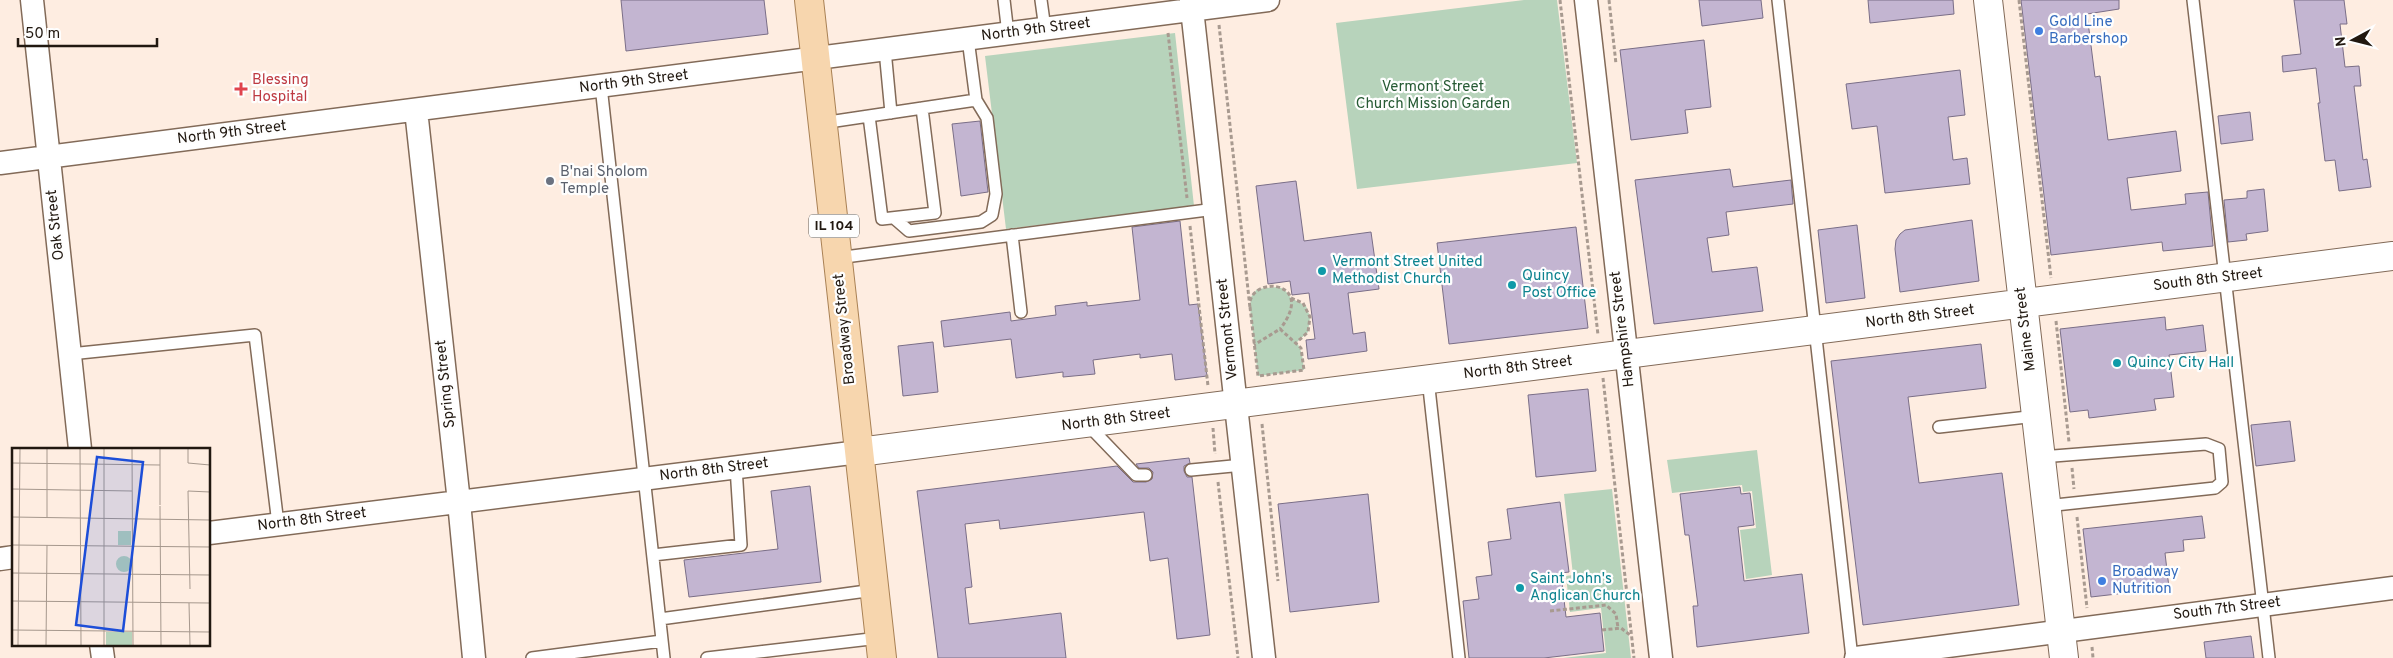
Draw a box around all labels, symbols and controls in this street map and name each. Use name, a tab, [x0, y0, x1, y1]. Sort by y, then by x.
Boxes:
place label: Gold Line Barbershop	[2049, 13, 2128, 49]
street label: North 9th Street	[980, 14, 1092, 46]
scale bar	[18, 15, 156, 47]
north arrow	[2328, 15, 2378, 65]
text: 50 m	[25, 25, 60, 44]
marker: Gold Line Barbershop	[2033, 25, 2045, 37]
text: N	[2333, 35, 2351, 47]
street label: North 9th Street	[578, 66, 690, 98]
place label: Blessing Hospital	[252, 71, 309, 107]
park label: Vermont Street Church Mission Garden	[1356, 78, 1510, 114]
marker: Blessing Hospital	[234, 82, 248, 96]
street label: North 9th Street	[176, 117, 288, 149]
place label: B'nai Sholom Temple	[560, 163, 648, 199]
marker: B'nai Sholom Temple	[544, 175, 556, 187]
street label: Oak Street	[43, 189, 69, 261]
road number: IL 104	[809, 215, 859, 238]
place label: Vermont Street United Methodist Church	[1332, 253, 1483, 289]
street label: South 8th Street	[2152, 264, 2264, 296]
marker: Vermont Street United Methodist Church	[1316, 265, 1328, 277]
place label: Quincy Post Office	[1522, 267, 1596, 303]
street label: Hampshire Street	[1606, 270, 1640, 388]
street label: Broadway Street	[830, 272, 860, 386]
street label: Vermont Street	[1213, 277, 1243, 381]
marker: Quincy Post Office	[1506, 279, 1518, 291]
street label: Maine Street	[2011, 286, 2041, 372]
street label: North 8th Street	[1864, 301, 1976, 333]
street label: Spring Street	[432, 339, 460, 429]
street label: North 8th Street	[1462, 352, 1574, 384]
place label: Quincy City Hall	[2127, 354, 2234, 373]
marker: Quincy City Hall	[2111, 357, 2123, 369]
street label: North 8th Street	[1060, 404, 1172, 436]
inset map	[12, 448, 210, 646]
street label: North 8th Street	[658, 454, 770, 486]
street label: North 8th Street	[256, 504, 368, 536]
place label: Broadway Nutrition	[2112, 563, 2179, 599]
place label: Saint John's Anglican Church	[1530, 570, 1641, 606]
marker: Broadway Nutrition	[2096, 575, 2108, 587]
marker: Saint John's Anglican Church	[1514, 582, 1526, 594]
street label: South 7th Street	[2172, 593, 2282, 625]

